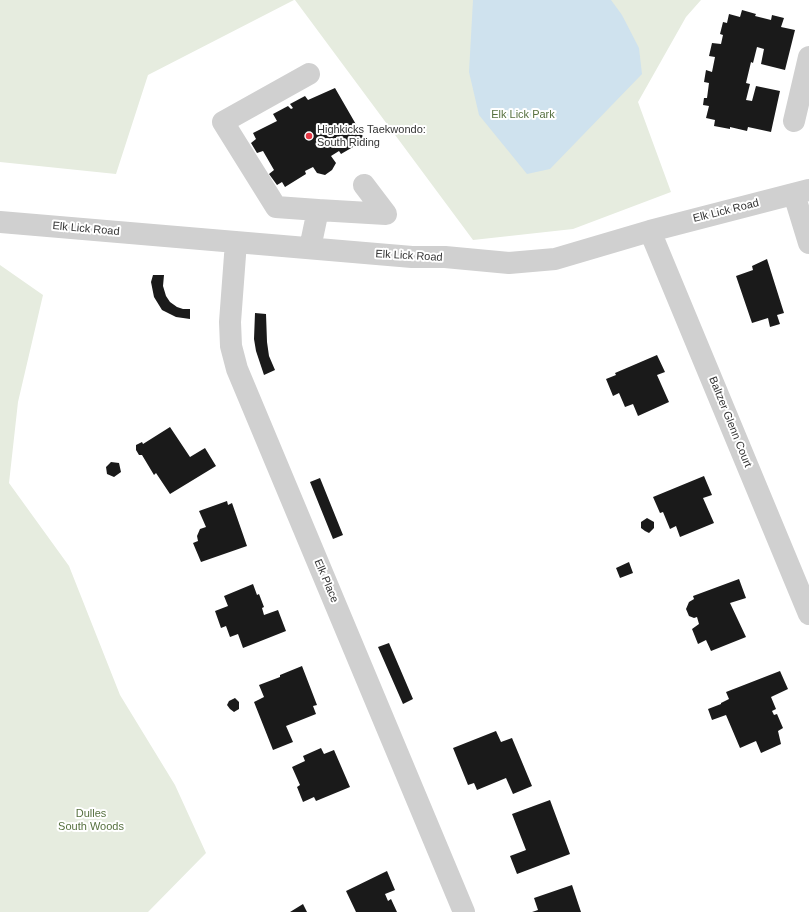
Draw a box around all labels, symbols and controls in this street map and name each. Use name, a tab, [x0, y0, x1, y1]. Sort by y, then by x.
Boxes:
park label: Elk Lick Park	[491, 108, 555, 122]
place label: Highkicks Taekwondo: South Riding	[317, 123, 426, 149]
marker: Highkicks Taekwondo: South Riding	[304, 131, 314, 141]
street label: Elk Lick Road	[692, 196, 760, 226]
street label: Elk Lick Road	[52, 219, 120, 239]
street label: Elk Lick Road	[375, 248, 443, 264]
street label: Baltzer Glenn Court	[706, 375, 754, 469]
street label: Elk Place	[311, 557, 341, 605]
park label: Dulles South Woods	[58, 807, 124, 833]

